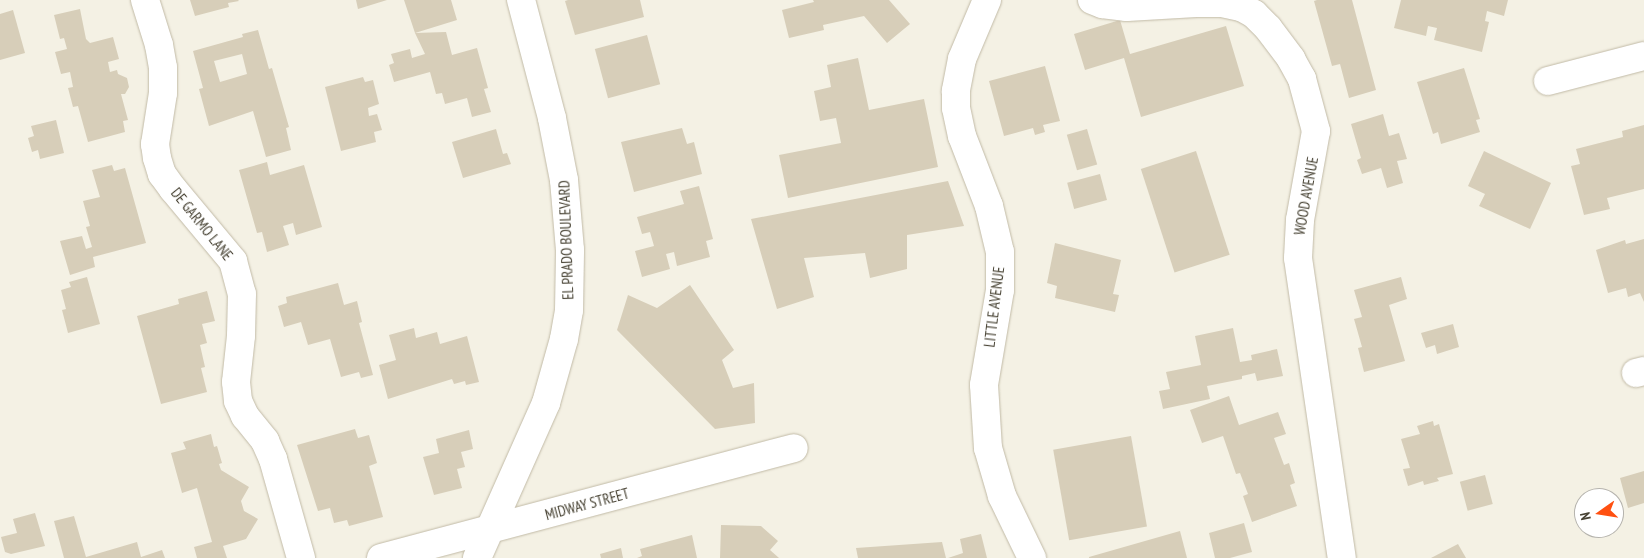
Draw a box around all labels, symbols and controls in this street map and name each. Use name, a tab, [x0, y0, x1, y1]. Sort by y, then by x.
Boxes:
street label: WOOD AVENUE	[1290, 155, 1322, 237]
street label: EL PRADO BOULEVARD	[555, 180, 577, 300]
street label: DE GARMO LANE	[167, 184, 237, 264]
street label: LITTLE AVENUE	[980, 265, 1008, 349]
street label: MIDWAY STREET	[543, 484, 631, 524]
north arrow	[1574, 488, 1624, 538]
text: N	[1576, 510, 1595, 522]

